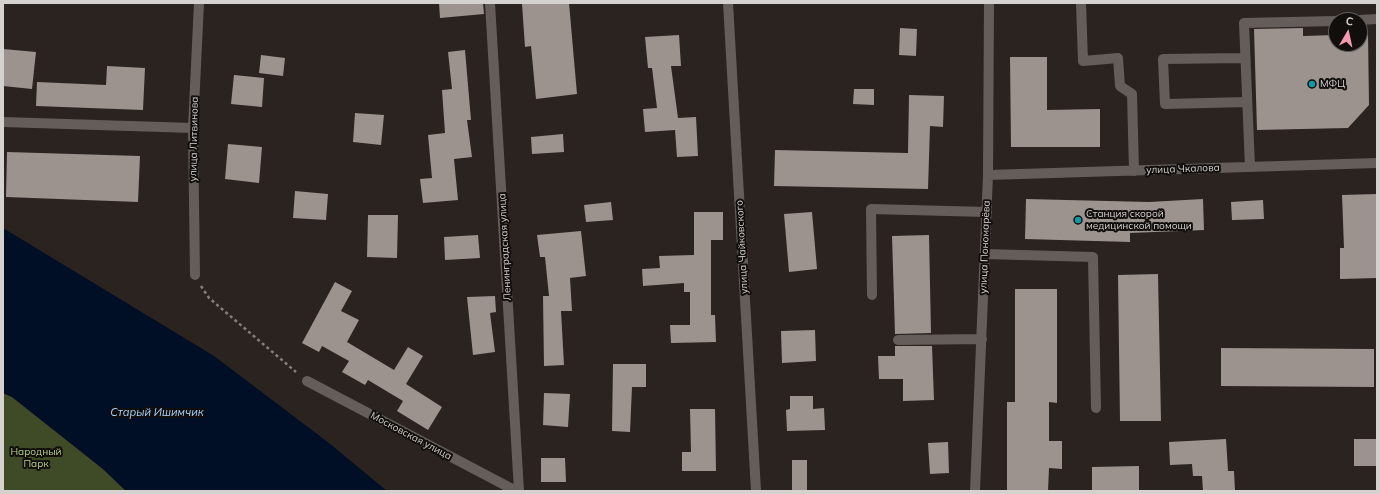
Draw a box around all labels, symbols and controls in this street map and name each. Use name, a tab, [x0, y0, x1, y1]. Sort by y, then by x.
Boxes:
north arrow	[1328, 12, 1368, 52]
text: С	[1345, 14, 1355, 29]
place label: МФЦ	[1320, 78, 1345, 90]
marker: МФЦ	[1307, 79, 1317, 89]
street label: улица Литвинова	[187, 96, 201, 182]
street label: улица Чкалова	[1146, 162, 1220, 176]
street label: Ленинградская улица	[496, 193, 514, 301]
street label: улица Чайковского	[734, 200, 750, 294]
street label: улица Пономарёва	[977, 200, 993, 294]
place label: Станция скорой медицинской помощи	[1086, 208, 1192, 232]
marker: Станция скорой медицинской помощи	[1073, 215, 1083, 225]
water label: Старый Ишимчик	[110, 406, 204, 420]
street label: Московская улица	[368, 410, 454, 462]
park label: Народный Парк	[10, 446, 62, 470]

